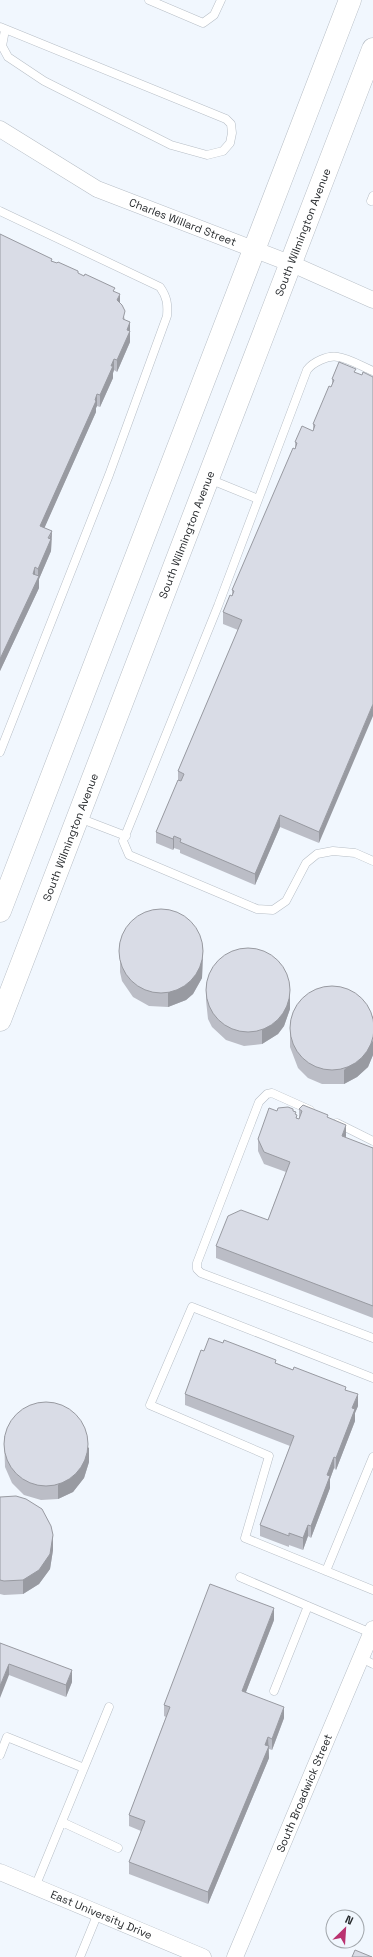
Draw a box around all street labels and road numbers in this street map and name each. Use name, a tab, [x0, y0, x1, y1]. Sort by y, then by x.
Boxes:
street label: South Wilmington Avenue	[272, 166, 334, 298]
street label: Charles Willard Street	[127, 195, 238, 249]
street label: South Wilmington Avenue	[156, 469, 217, 601]
street label: South Wilmington Avenue	[39, 771, 101, 903]
street label: South Broadwick Street	[273, 1732, 335, 1854]
street label: East University Drive	[49, 1887, 154, 1942]

